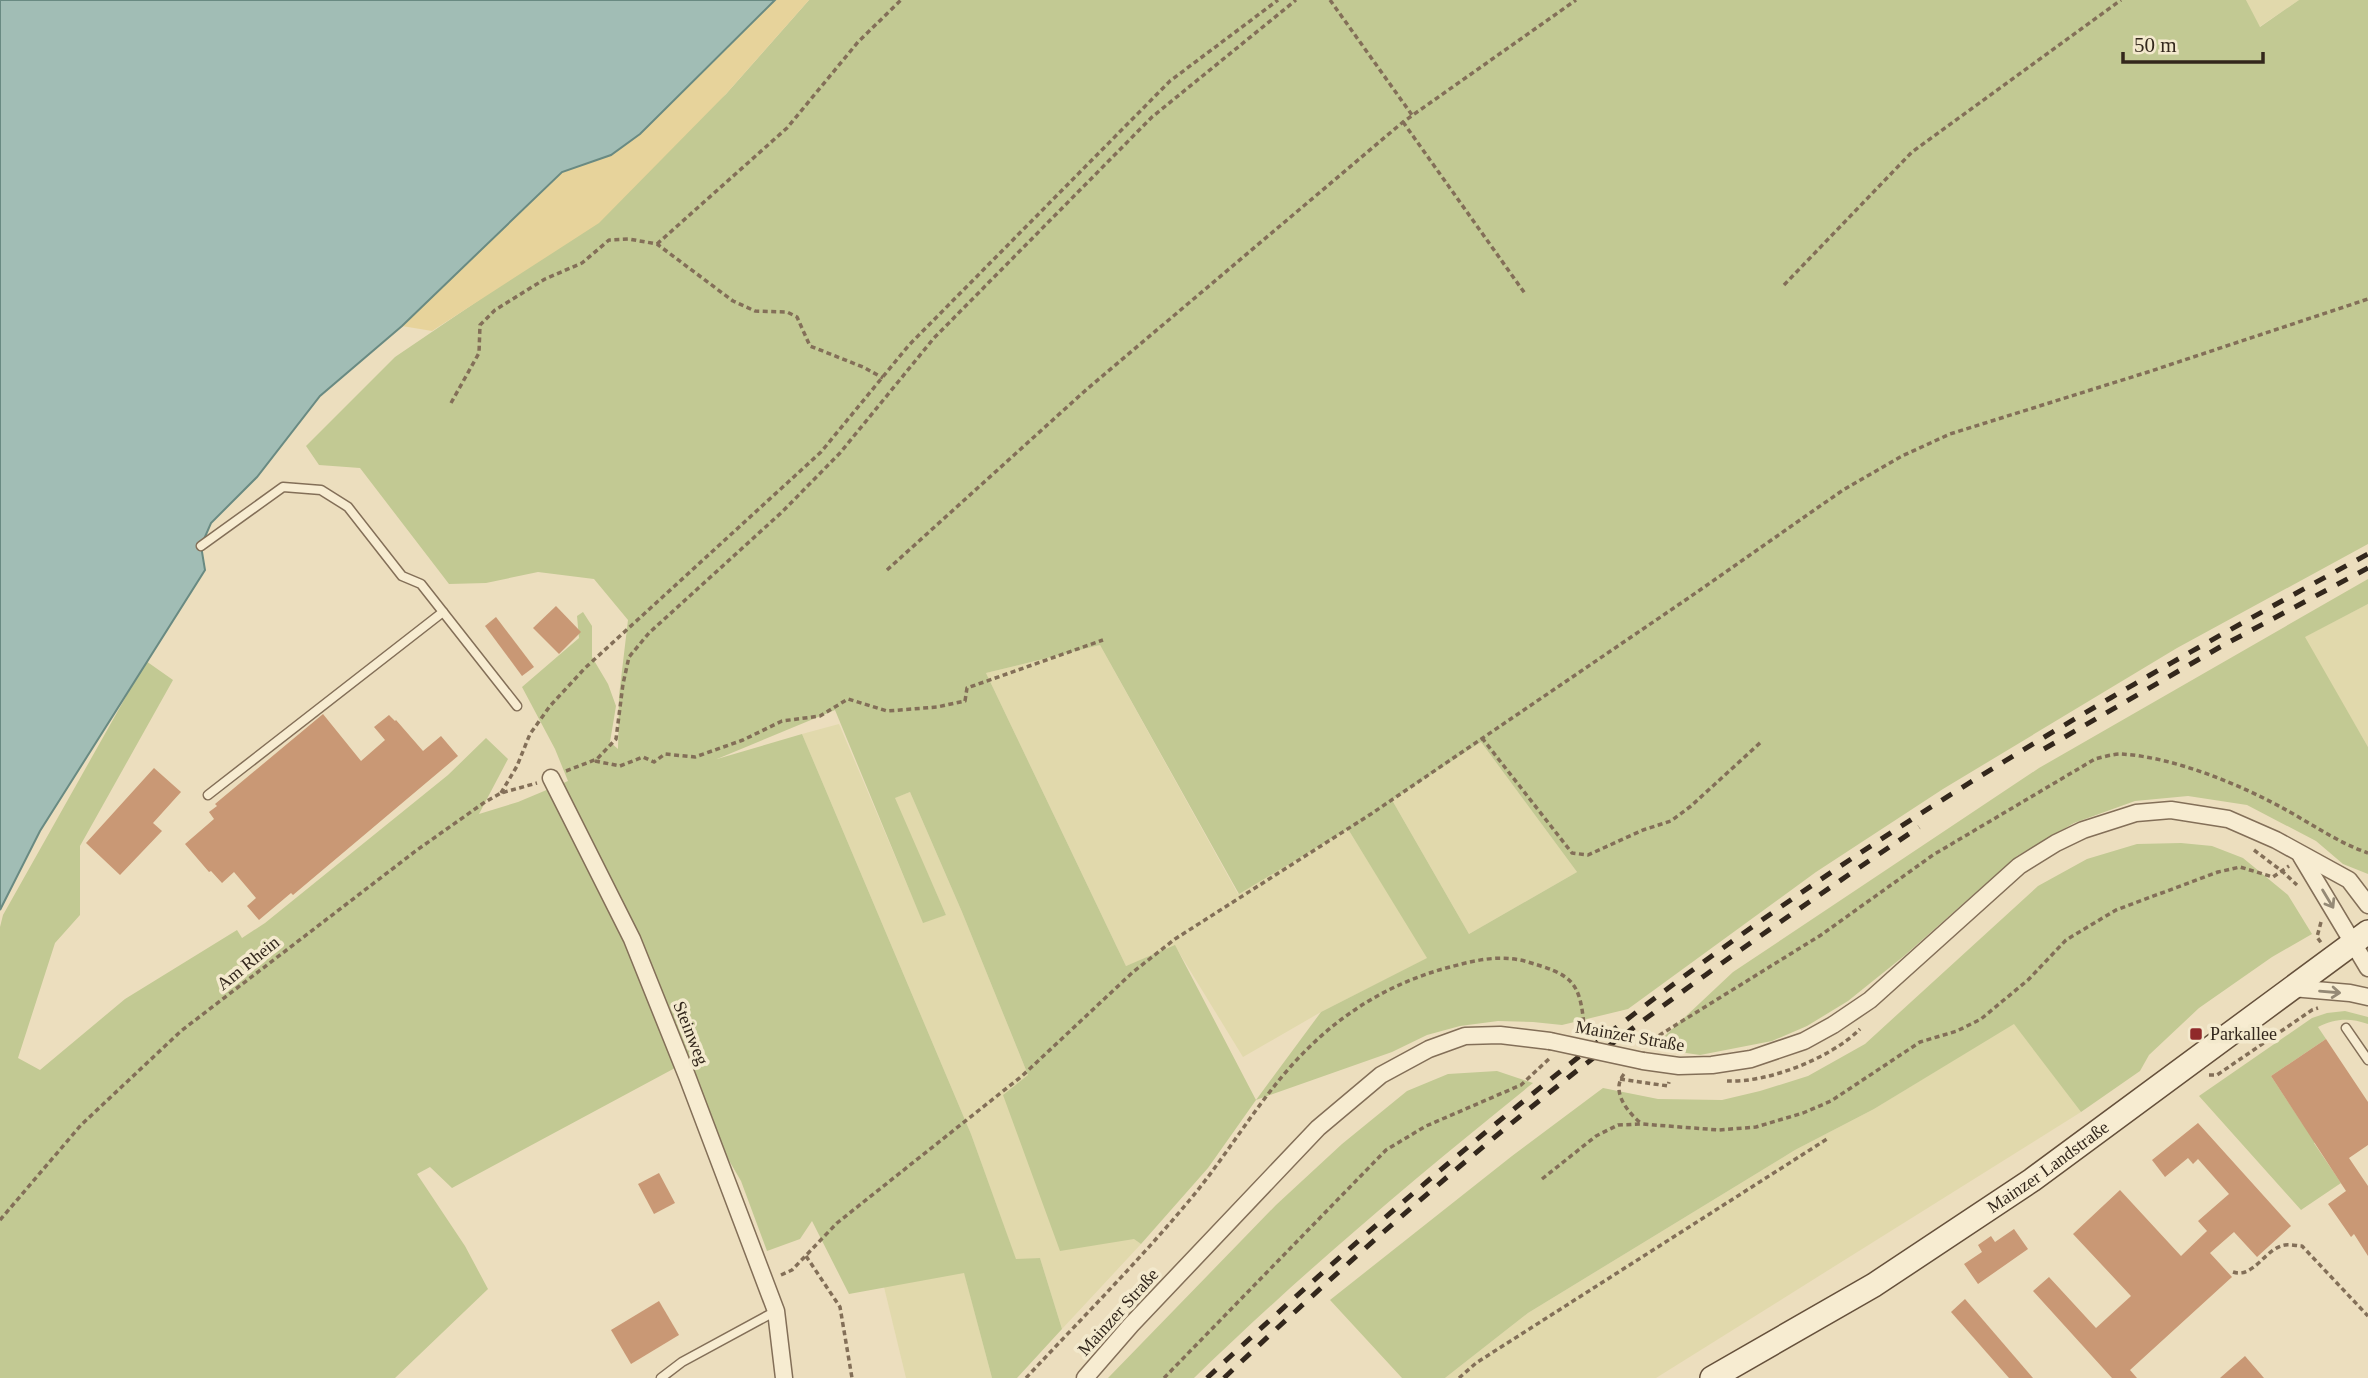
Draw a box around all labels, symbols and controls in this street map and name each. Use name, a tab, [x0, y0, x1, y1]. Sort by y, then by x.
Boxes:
scale bar	[2123, 21, 2263, 65]
text: 50 m	[2134, 33, 2177, 57]
one-way arrow	[2321, 888, 2335, 908]
street label: Am Rhein	[213, 932, 283, 994]
one-way arrow	[2318, 986, 2341, 999]
street label: Steinweg	[669, 998, 713, 1068]
street label: Mainzer Straße	[1574, 1017, 1686, 1055]
place label: Parkallee	[2210, 1024, 2277, 1044]
marker: Parkallee	[2188, 1026, 2204, 1042]
street label: Mainzer Landstraße	[1983, 1117, 2113, 1217]
street label: Mainzer Straße	[1074, 1264, 1162, 1360]

